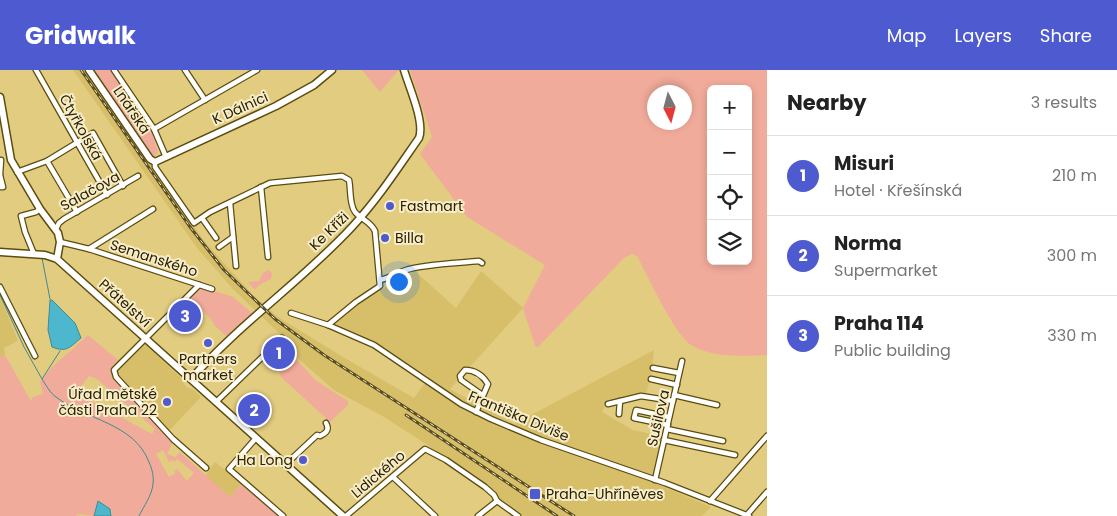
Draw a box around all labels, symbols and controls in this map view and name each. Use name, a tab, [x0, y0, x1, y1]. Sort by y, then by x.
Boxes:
text: Gridwalk	[25, 19, 136, 52]
text: Map	[887, 23, 927, 48]
text: Layers	[955, 23, 1012, 48]
text: Share	[1040, 23, 1092, 48]
street label: Lnářská	[109, 82, 155, 138]
north arrow	[647, 85, 692, 130]
map controls	[707, 85, 752, 265]
button: +	[707, 85, 752, 130]
street label: K Dálnici	[209, 87, 271, 129]
text: Nearby	[787, 88, 867, 117]
street label: Čtyřkolská	[55, 90, 107, 164]
text: 3 results	[1031, 91, 1097, 114]
button: −	[707, 130, 752, 175]
text: Misuri	[834, 150, 894, 177]
text: 1	[800, 164, 806, 187]
text: 210 m	[1052, 164, 1097, 187]
street label: Salačova	[57, 166, 123, 216]
button: locate	[707, 175, 752, 220]
text: Hotel · Křešínská	[834, 179, 962, 202]
place label: Fastmart	[400, 196, 463, 216]
marker: Fastmart	[384, 200, 396, 212]
street label: Ke Kříži	[305, 207, 353, 255]
button: layers	[707, 220, 752, 265]
place label: Billa	[395, 228, 423, 248]
text: Norma	[834, 230, 902, 257]
marker: Billa	[379, 232, 391, 244]
street label: Semanského	[108, 234, 200, 282]
text: 2	[798, 244, 808, 267]
text: 300 m	[1047, 244, 1097, 267]
text: Supermarket	[834, 259, 938, 282]
your location	[386, 269, 412, 295]
street label: Přátelství	[95, 274, 156, 332]
pin: 3	[169, 297, 201, 335]
text: Praha 114	[834, 310, 924, 337]
text: 3	[798, 324, 808, 347]
text: 330 m	[1047, 324, 1097, 347]
pin: 1	[263, 334, 295, 372]
marker: Partners market	[202, 337, 214, 349]
text: Public building	[834, 339, 951, 362]
place label: Partners market	[179, 349, 237, 385]
place label: Úřad mětské části Praha 22	[58, 384, 157, 420]
street label: Františka Diviše	[466, 386, 573, 446]
street label: Sušilova	[642, 388, 674, 448]
pin: 2	[238, 391, 270, 429]
marker: Úřad mětské části Praha 22	[161, 396, 173, 408]
street label: Lidického	[347, 446, 409, 502]
place label: Ha Long	[237, 450, 293, 470]
marker: Ha Long	[297, 454, 309, 466]
place label: Praha-Uhříněves	[546, 484, 664, 504]
marker: Praha-Uhříněves	[528, 487, 542, 501]

